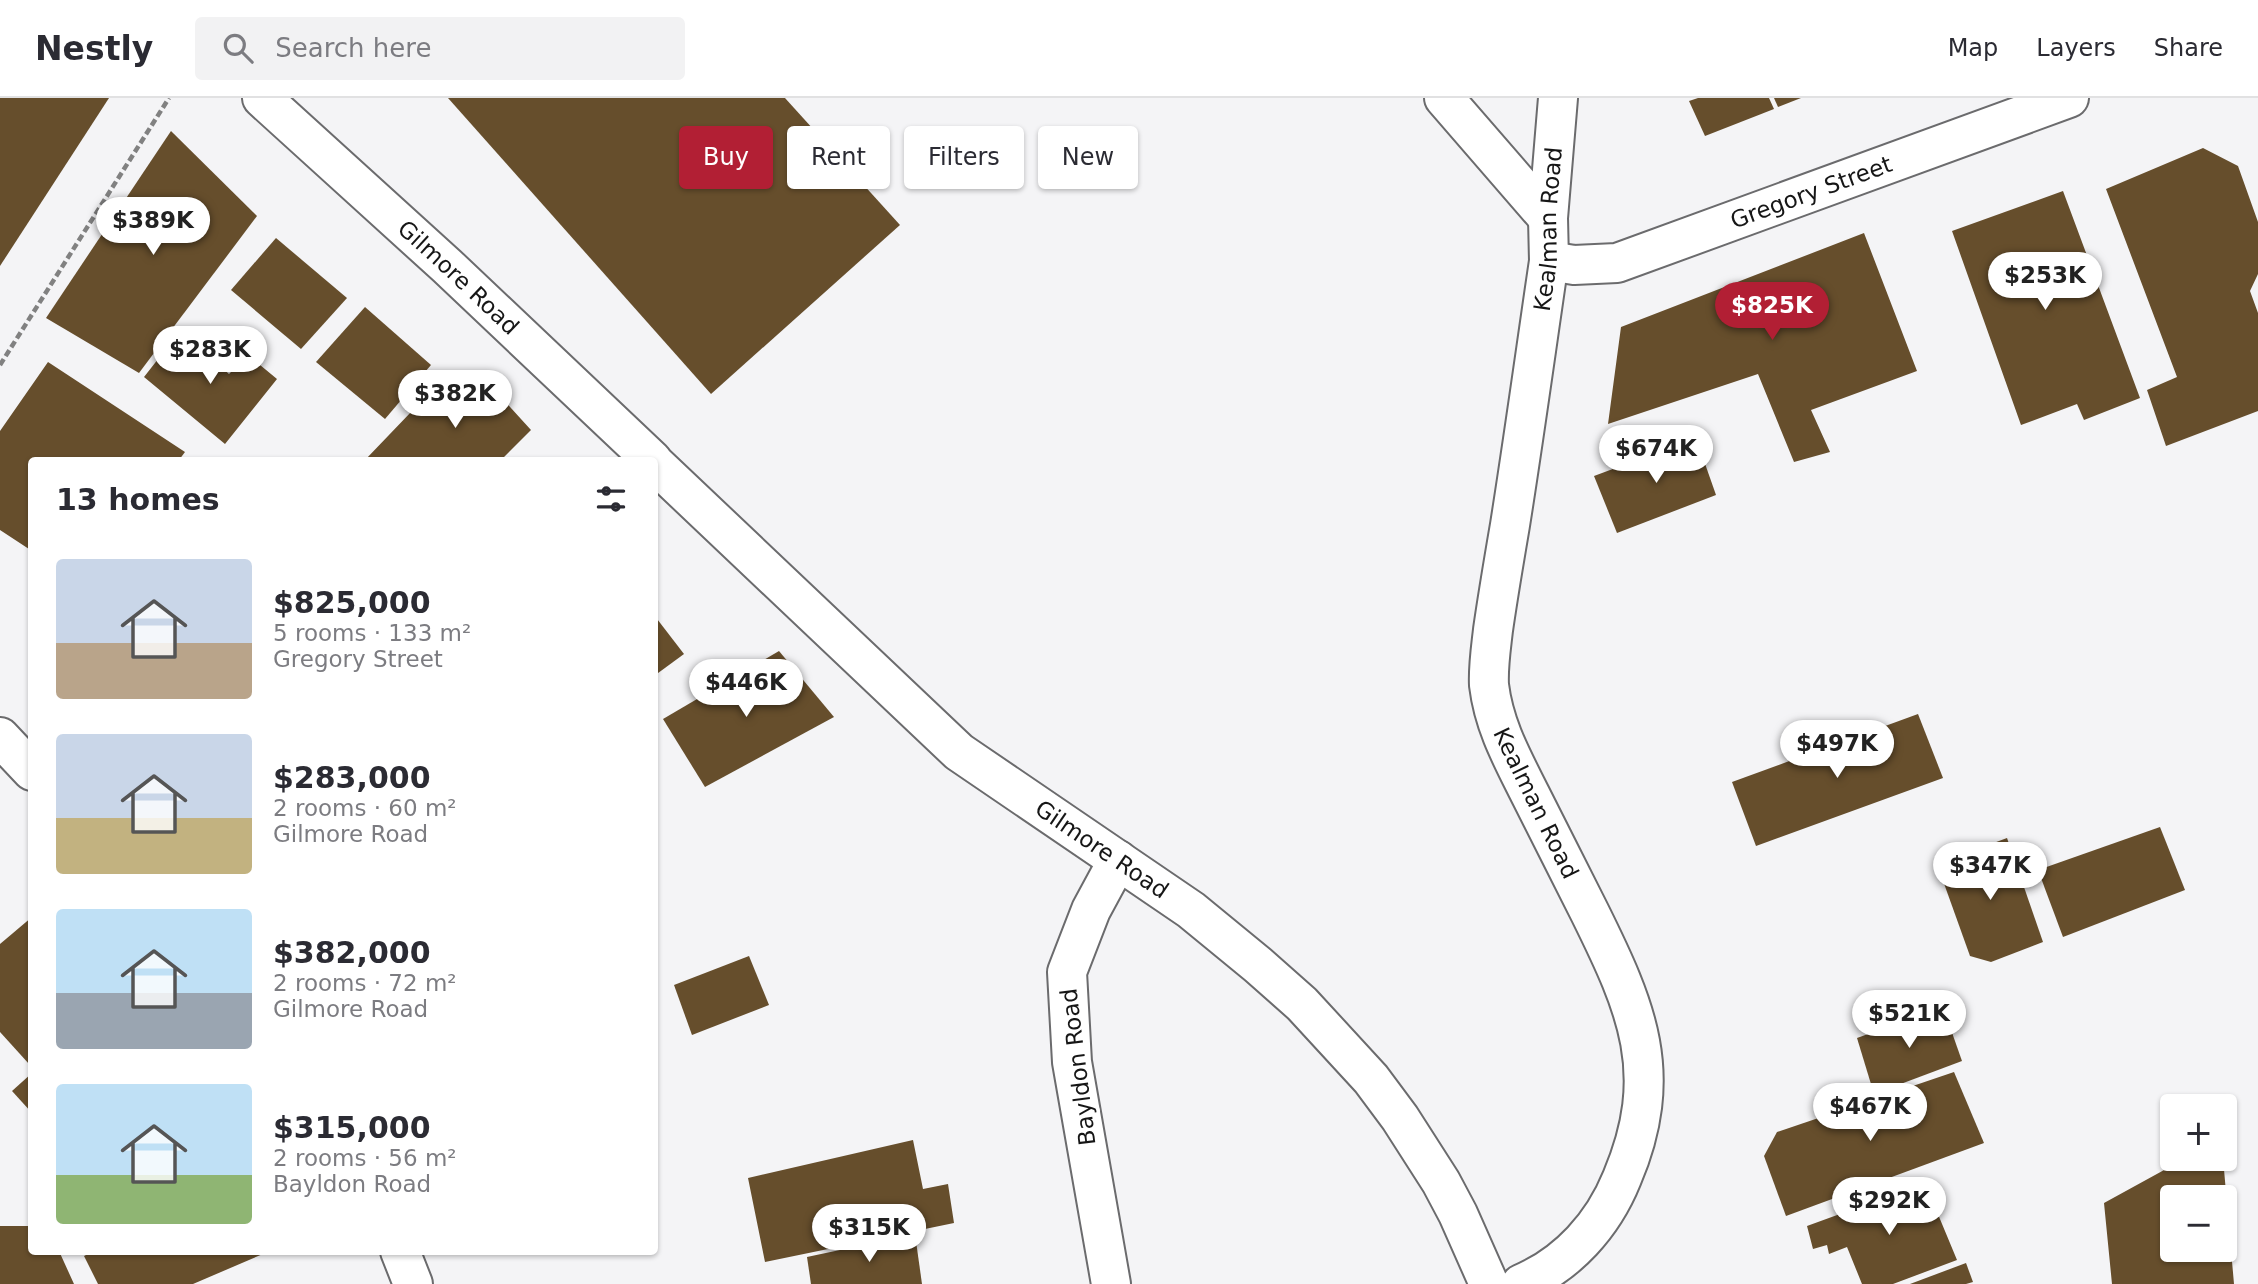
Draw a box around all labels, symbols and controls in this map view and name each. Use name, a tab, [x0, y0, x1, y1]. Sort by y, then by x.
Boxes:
search box	[195, 17, 685, 80]
text: Nestly	[35, 29, 153, 68]
icon: search	[219, 29, 257, 67]
text: Search here	[275, 33, 431, 63]
text: Map	[1948, 34, 1998, 62]
text: Layers	[2036, 34, 2116, 62]
text: Share	[2154, 34, 2223, 62]
chip: Buy	[679, 126, 773, 189]
chip: Rent	[787, 126, 890, 189]
chip: Filters	[904, 126, 1024, 189]
chip: New	[1038, 126, 1138, 189]
street label: Kealman Road	[1529, 146, 1567, 313]
street label: Gregory Street	[1727, 151, 1895, 233]
pin: $389K	[104, 198, 202, 257]
text: $389K	[112, 207, 194, 233]
street label: Gilmore Road	[393, 215, 524, 340]
pin: $253K	[1996, 252, 2094, 312]
text: $253K	[2004, 262, 2086, 288]
pin: $825K	[1723, 282, 1821, 342]
text: $825K	[1731, 292, 1813, 318]
pin: $283K	[161, 327, 259, 386]
text: $283K	[169, 336, 251, 362]
pin: $382K	[406, 370, 504, 430]
text: $382K	[414, 380, 496, 406]
pin: $674K	[1607, 426, 1705, 485]
text: $674K	[1615, 435, 1697, 461]
icon: filters	[592, 480, 630, 518]
text: 13 homes	[56, 482, 220, 517]
text: $825,000	[273, 585, 431, 620]
icon: home	[112, 587, 196, 671]
text: 5 rooms · 133 m²	[273, 620, 471, 646]
text: Gregory Street	[273, 646, 443, 672]
pin: $446K	[697, 660, 795, 719]
text: $446K	[705, 669, 787, 695]
pin: $497K	[1788, 720, 1886, 780]
street label: Kealman Road	[1488, 723, 1584, 883]
text: $497K	[1796, 730, 1878, 756]
text: $283,000	[273, 760, 431, 795]
icon: home	[112, 762, 196, 846]
text: 2 rooms · 60 m²	[273, 795, 457, 821]
street label: Gilmore Road	[1030, 795, 1173, 904]
text: Gilmore Road	[273, 821, 428, 847]
pin: $347K	[1941, 842, 2039, 902]
text: $347K	[1949, 852, 2031, 878]
text: $382,000	[273, 935, 431, 970]
icon: home	[112, 937, 196, 1021]
text: 2 rooms · 72 m²	[273, 970, 457, 996]
street label: Bayldon Road	[1055, 987, 1101, 1147]
pin: $521K	[1860, 990, 1958, 1050]
text: Gilmore Road	[273, 996, 428, 1022]
text: $521K	[1868, 1000, 1950, 1026]
pin: $467K	[1821, 1084, 1919, 1143]
text: $467K	[1829, 1093, 1911, 1119]
map controls	[2160, 1094, 2237, 1262]
button: +	[2160, 1094, 2237, 1171]
text: $315,000	[273, 1110, 431, 1145]
icon: home	[112, 1112, 196, 1196]
text: 2 rooms · 56 m²	[273, 1145, 457, 1171]
text: Bayldon Road	[273, 1171, 431, 1197]
pin: $292K	[1840, 1178, 1938, 1237]
button: −	[2160, 1185, 2237, 1262]
text: $292K	[1848, 1187, 1930, 1213]
pin: $315K	[820, 1204, 918, 1264]
text: $315K	[828, 1214, 910, 1240]

